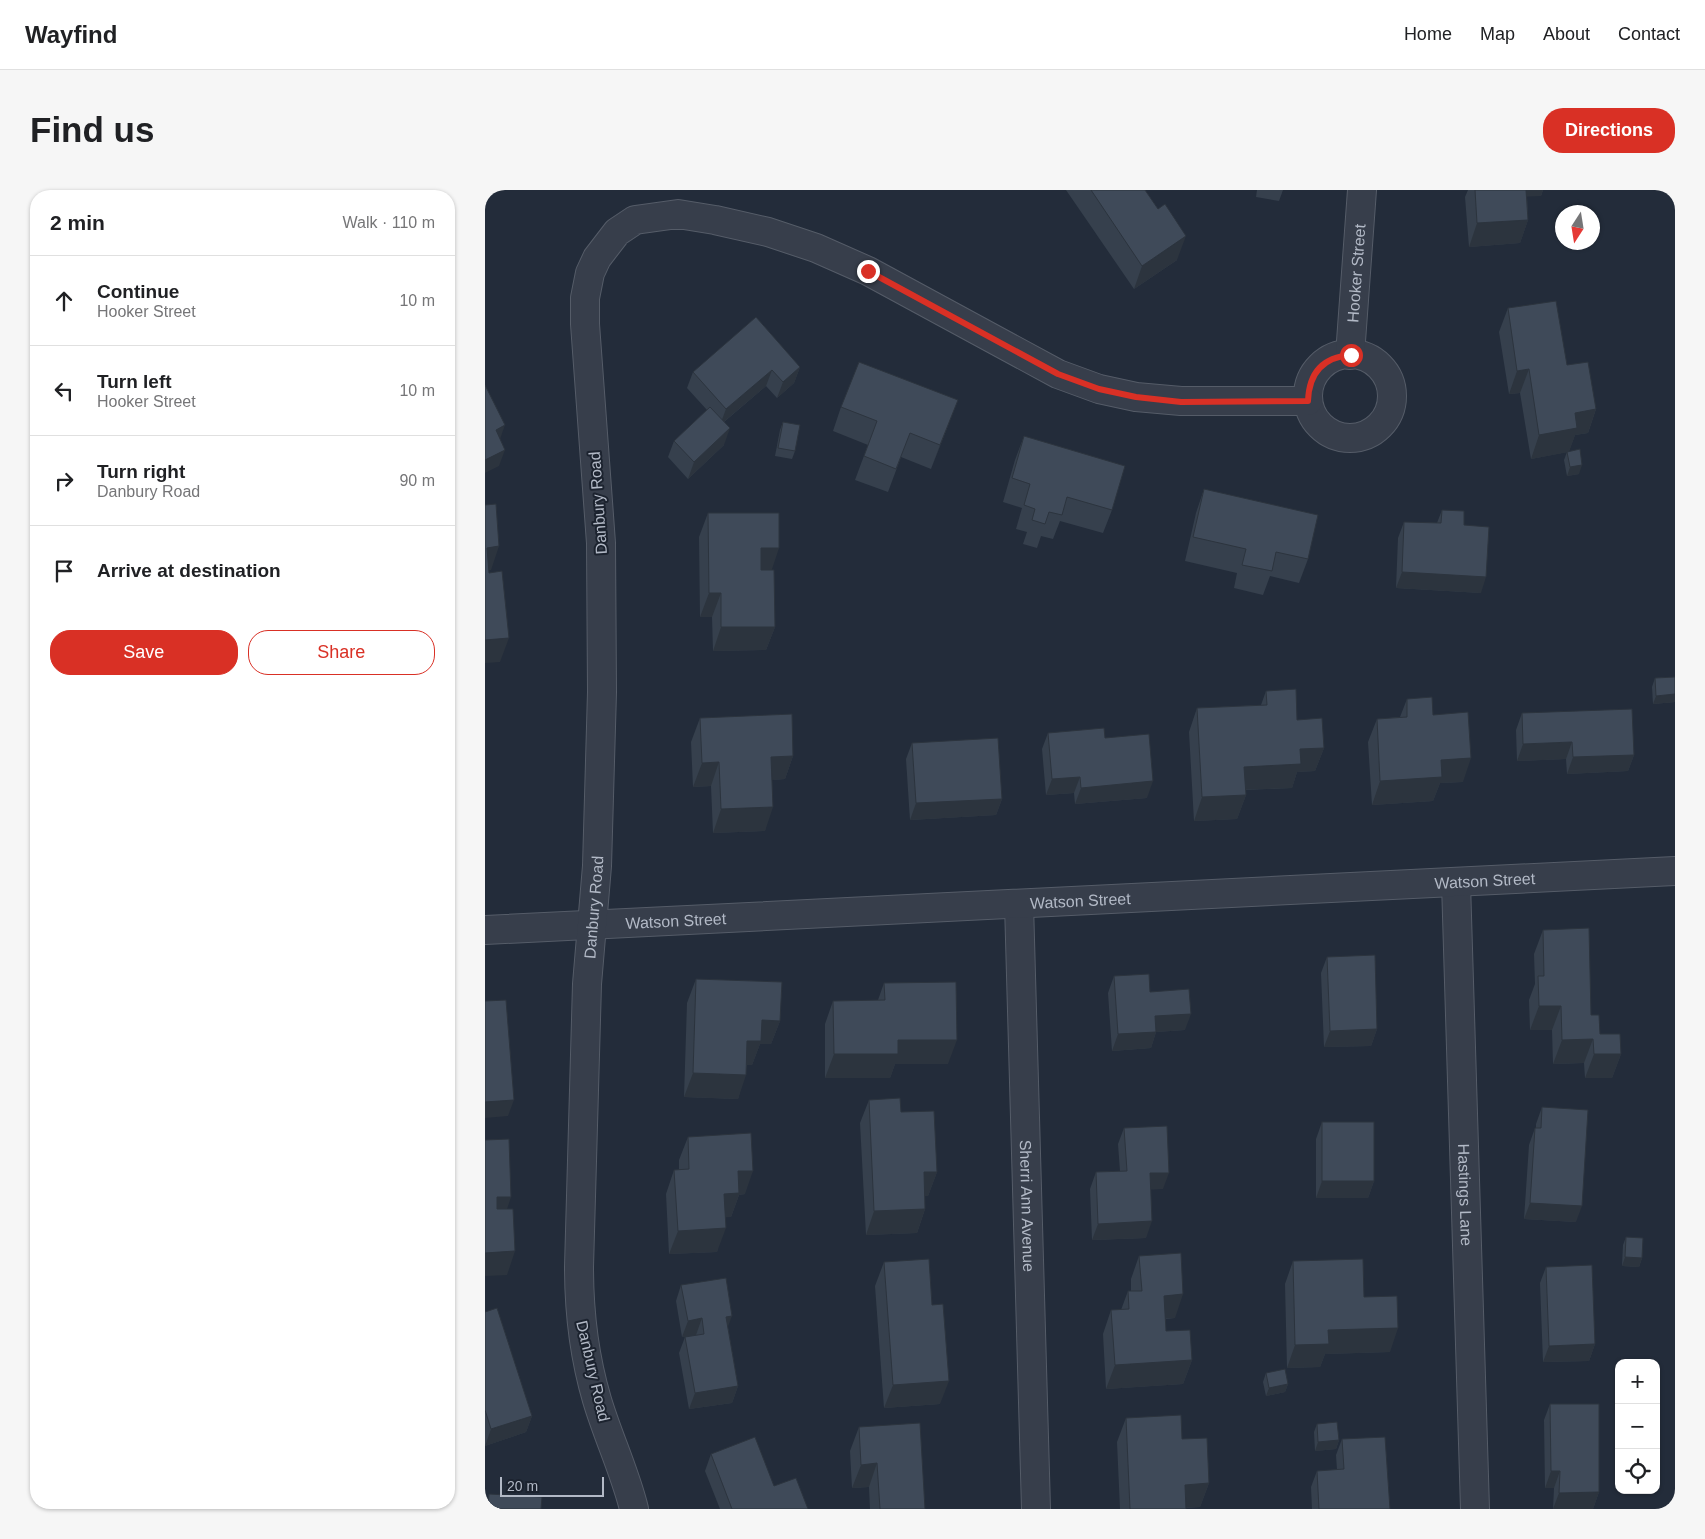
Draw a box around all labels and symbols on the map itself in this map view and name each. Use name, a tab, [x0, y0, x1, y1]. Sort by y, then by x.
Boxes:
north arrow	[1555, 205, 1600, 250]
street label: Hooker Street	[1344, 223, 1368, 323]
route end	[857, 260, 880, 283]
route start	[1340, 344, 1363, 367]
street label: Danbury Road	[586, 451, 610, 555]
street label: Danbury Road	[581, 855, 606, 959]
street label: Watson Street	[1434, 869, 1536, 891]
street label: Watson Street	[1029, 889, 1132, 911]
street label: Watson Street	[625, 910, 727, 932]
street label: Sherri Ann Avenue	[1017, 1140, 1038, 1272]
street label: Hastings Lane	[1455, 1143, 1476, 1246]
street label: Danbury Road	[573, 1319, 613, 1423]
scale bar	[500, 1474, 604, 1497]

